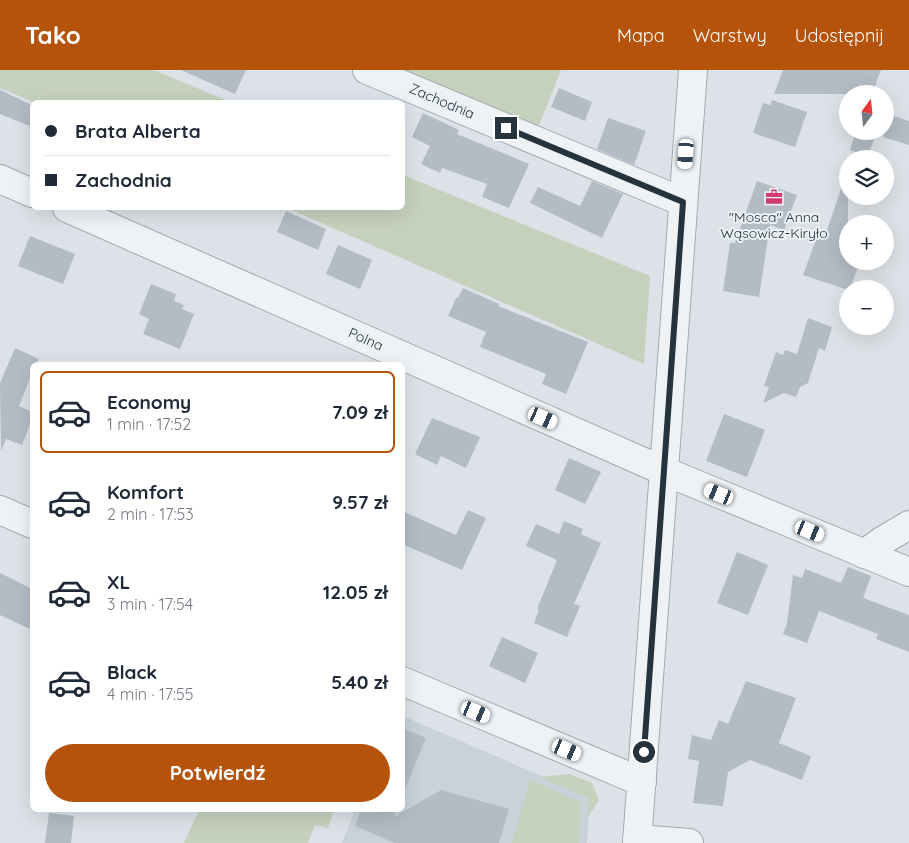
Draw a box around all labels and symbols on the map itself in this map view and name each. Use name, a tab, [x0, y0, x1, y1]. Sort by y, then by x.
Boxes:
street label: Zachodnia	[407, 79, 477, 123]
north arrow	[839, 85, 894, 140]
route end	[495, 117, 517, 139]
car	[677, 139, 694, 169]
office icon: "Mosca" Anna Wąsowicz-Kiryło	[764, 187, 784, 207]
place label: "Mosca" Anna Wąsowicz-Kiryło	[720, 208, 828, 242]
street label: Polna	[346, 323, 386, 355]
car	[526, 405, 559, 431]
car	[702, 481, 735, 507]
car	[793, 518, 826, 544]
car	[459, 699, 492, 725]
car	[550, 737, 583, 763]
route start	[633, 741, 655, 763]

